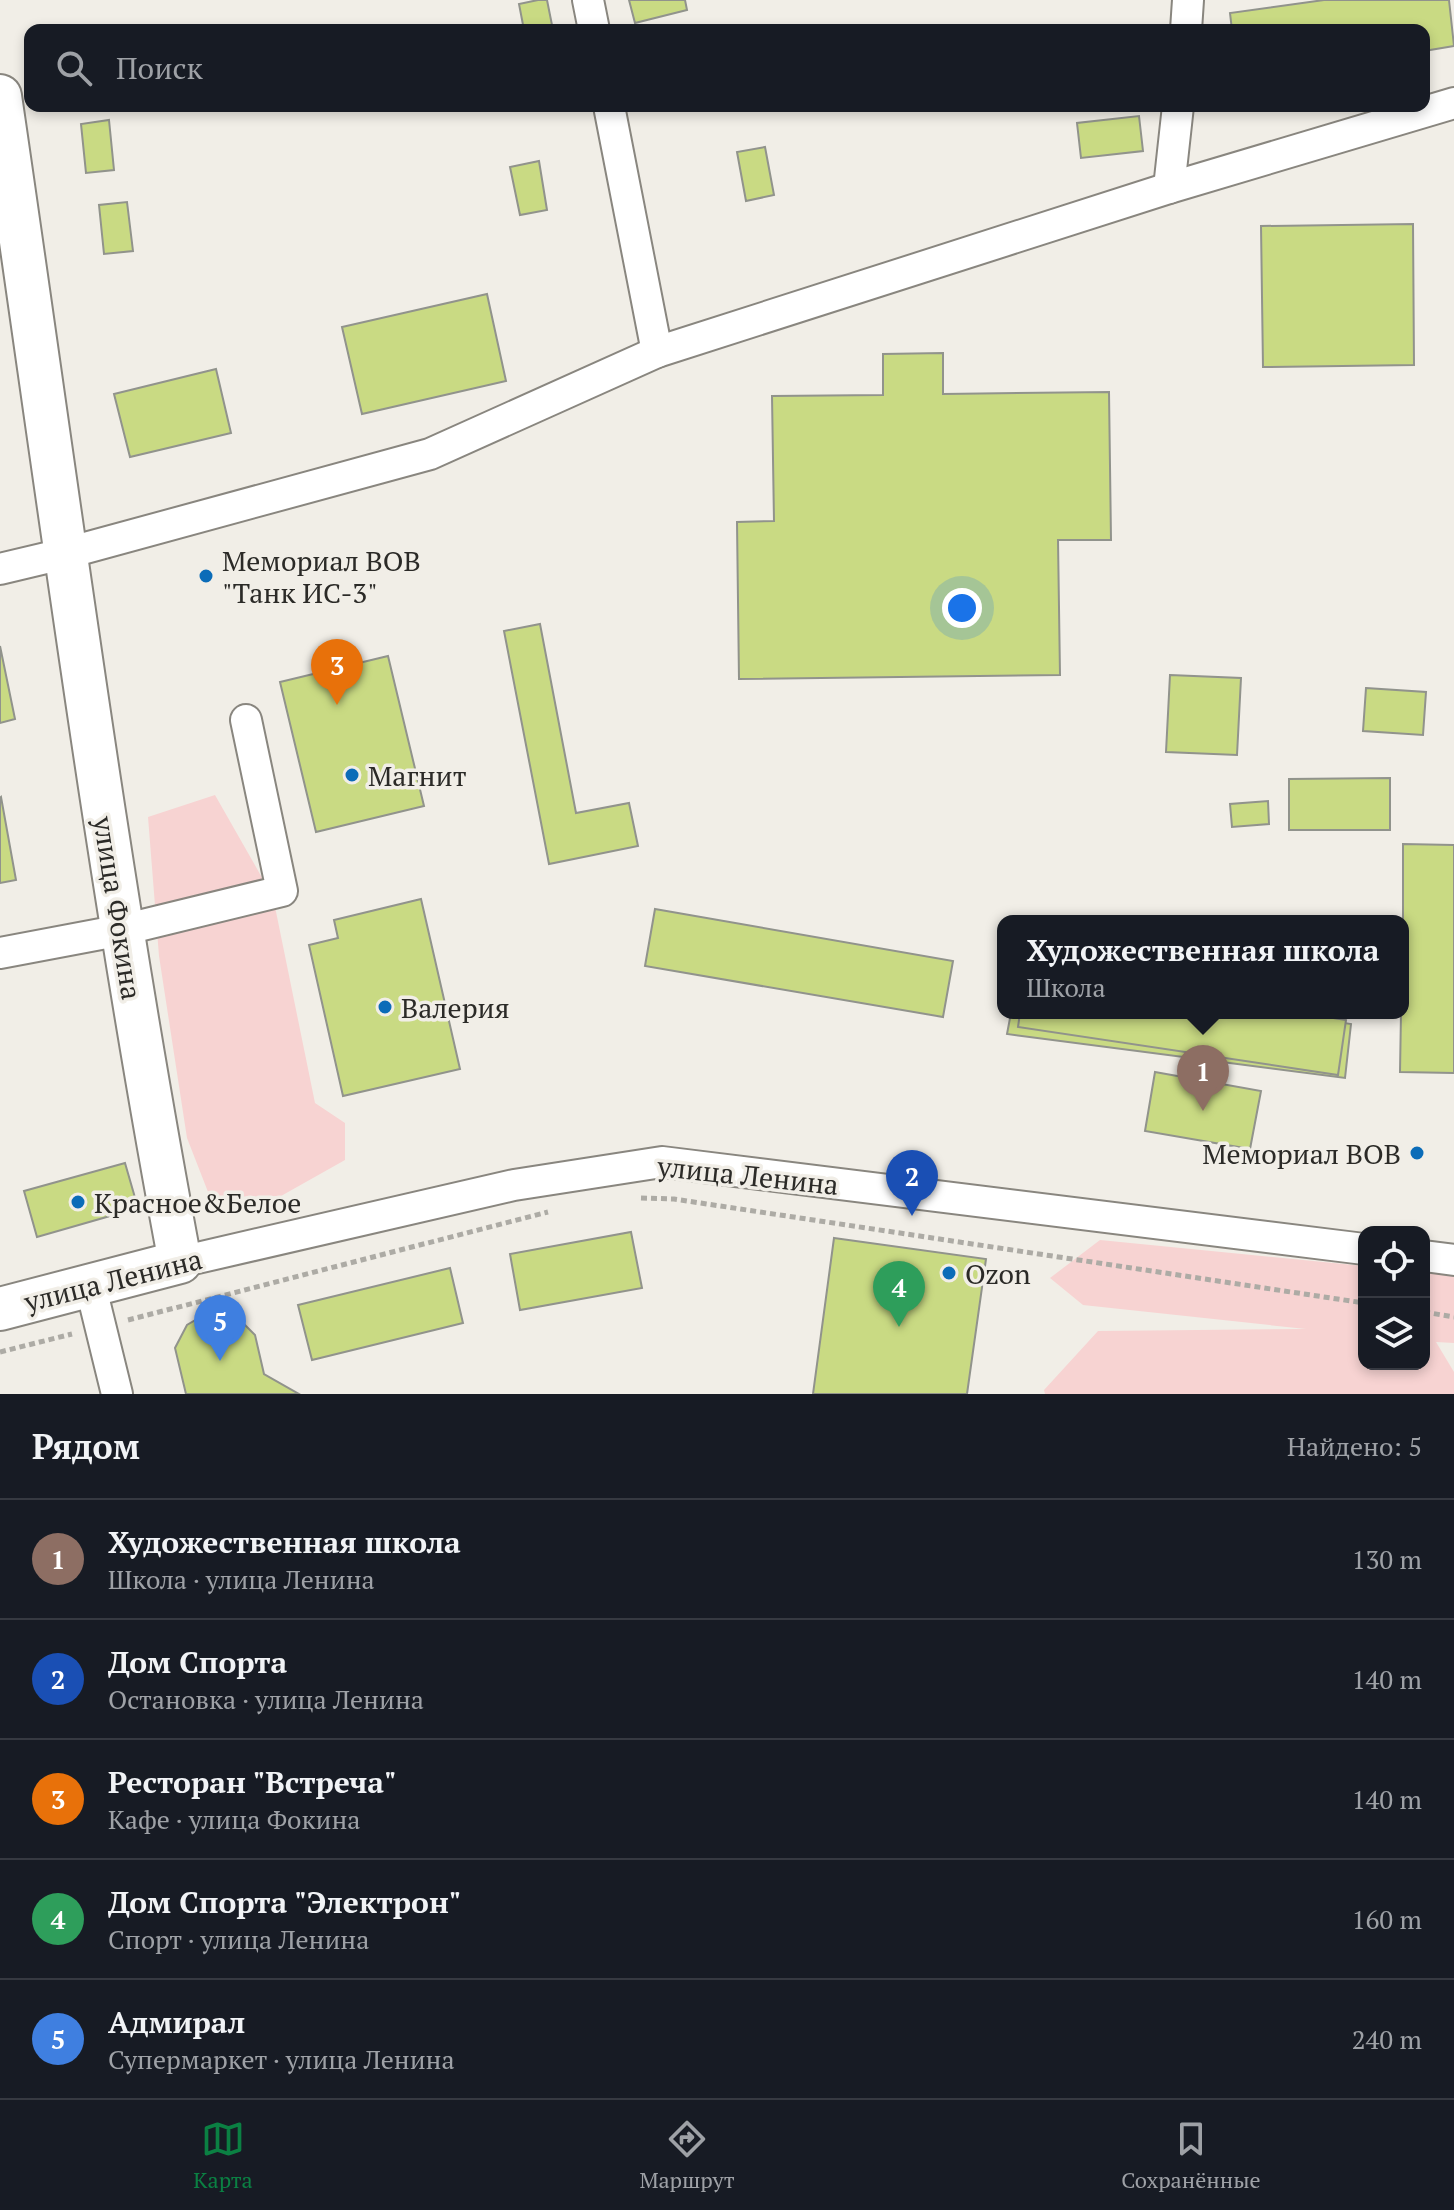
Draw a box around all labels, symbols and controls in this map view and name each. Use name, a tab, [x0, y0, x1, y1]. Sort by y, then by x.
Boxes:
search box	[24, 24, 1430, 112]
icon: search	[52, 46, 96, 90]
text: Поиск	[116, 48, 203, 88]
place label: Мемориал ВОВ "Танк ИС-3"	[222, 542, 421, 611]
marker: Мемориал ВОВ "Танк ИС-3"	[197, 567, 215, 585]
your location	[942, 588, 982, 628]
pin: 3	[311, 639, 363, 705]
place label: Магнит	[368, 757, 467, 794]
marker: Магнит	[343, 766, 361, 784]
street label: улица Фокина	[85, 813, 151, 1002]
popup	[997, 915, 1409, 1019]
text: Художественная школа	[1027, 930, 1379, 970]
text: Школа	[1027, 970, 1106, 1004]
place label: Валерия	[401, 989, 509, 1026]
marker: Валерия	[376, 998, 394, 1016]
pin: 1	[1177, 1045, 1229, 1111]
place label: Мемориал ВОВ	[1202, 1135, 1401, 1172]
marker: Мемориал ВОВ	[1408, 1144, 1426, 1162]
street label: улица Ленина	[655, 1147, 840, 1203]
pin: 2	[886, 1150, 938, 1216]
place label: Красное&Белое	[94, 1184, 301, 1221]
marker: Красное&Белое	[69, 1193, 87, 1211]
map controls	[1358, 1226, 1430, 1370]
button: locate	[1358, 1226, 1430, 1298]
street label: улица Ленина	[19, 1240, 206, 1320]
place label: Ozon	[965, 1255, 1031, 1292]
pin: 4	[873, 1261, 925, 1327]
marker: Ozon	[940, 1264, 958, 1282]
pin: 5	[194, 1295, 246, 1361]
button: layers	[1358, 1298, 1430, 1370]
text: Рядом	[32, 1424, 140, 1469]
text: Найдено: 5	[1287, 1429, 1422, 1463]
text: Художественная школа	[108, 1522, 461, 1562]
text: 1	[51, 1542, 65, 1576]
text: 130 m	[1352, 1542, 1422, 1576]
text: Школа · улица Ленина	[108, 1562, 375, 1596]
text: Дом Спорта	[108, 1642, 287, 1682]
text: 2	[51, 1662, 65, 1696]
text: 140 m	[1352, 1662, 1422, 1696]
text: Остановка · улица Ленина	[108, 1682, 424, 1716]
text: Ресторан "Встреча"	[108, 1762, 397, 1802]
text: 3	[51, 1782, 65, 1816]
text: 140 m	[1352, 1782, 1422, 1816]
text: Кафе · улица Фокина	[108, 1802, 361, 1836]
text: Дом Спорта "Электрон"	[108, 1882, 461, 1922]
text: 4	[51, 1902, 65, 1936]
text: 160 m	[1352, 1902, 1422, 1936]
text: Спорт · улица Ленина	[108, 1922, 369, 1956]
text: Адмирал	[108, 2002, 245, 2042]
text: 5	[51, 2022, 65, 2056]
text: 240 m	[1352, 2022, 1422, 2056]
text: Супермаркет · улица Ленина	[108, 2042, 455, 2076]
tab: Карта	[193, 2117, 253, 2194]
tab: Маршрут	[639, 2117, 735, 2194]
tab: Сохранённые	[1121, 2117, 1261, 2194]

